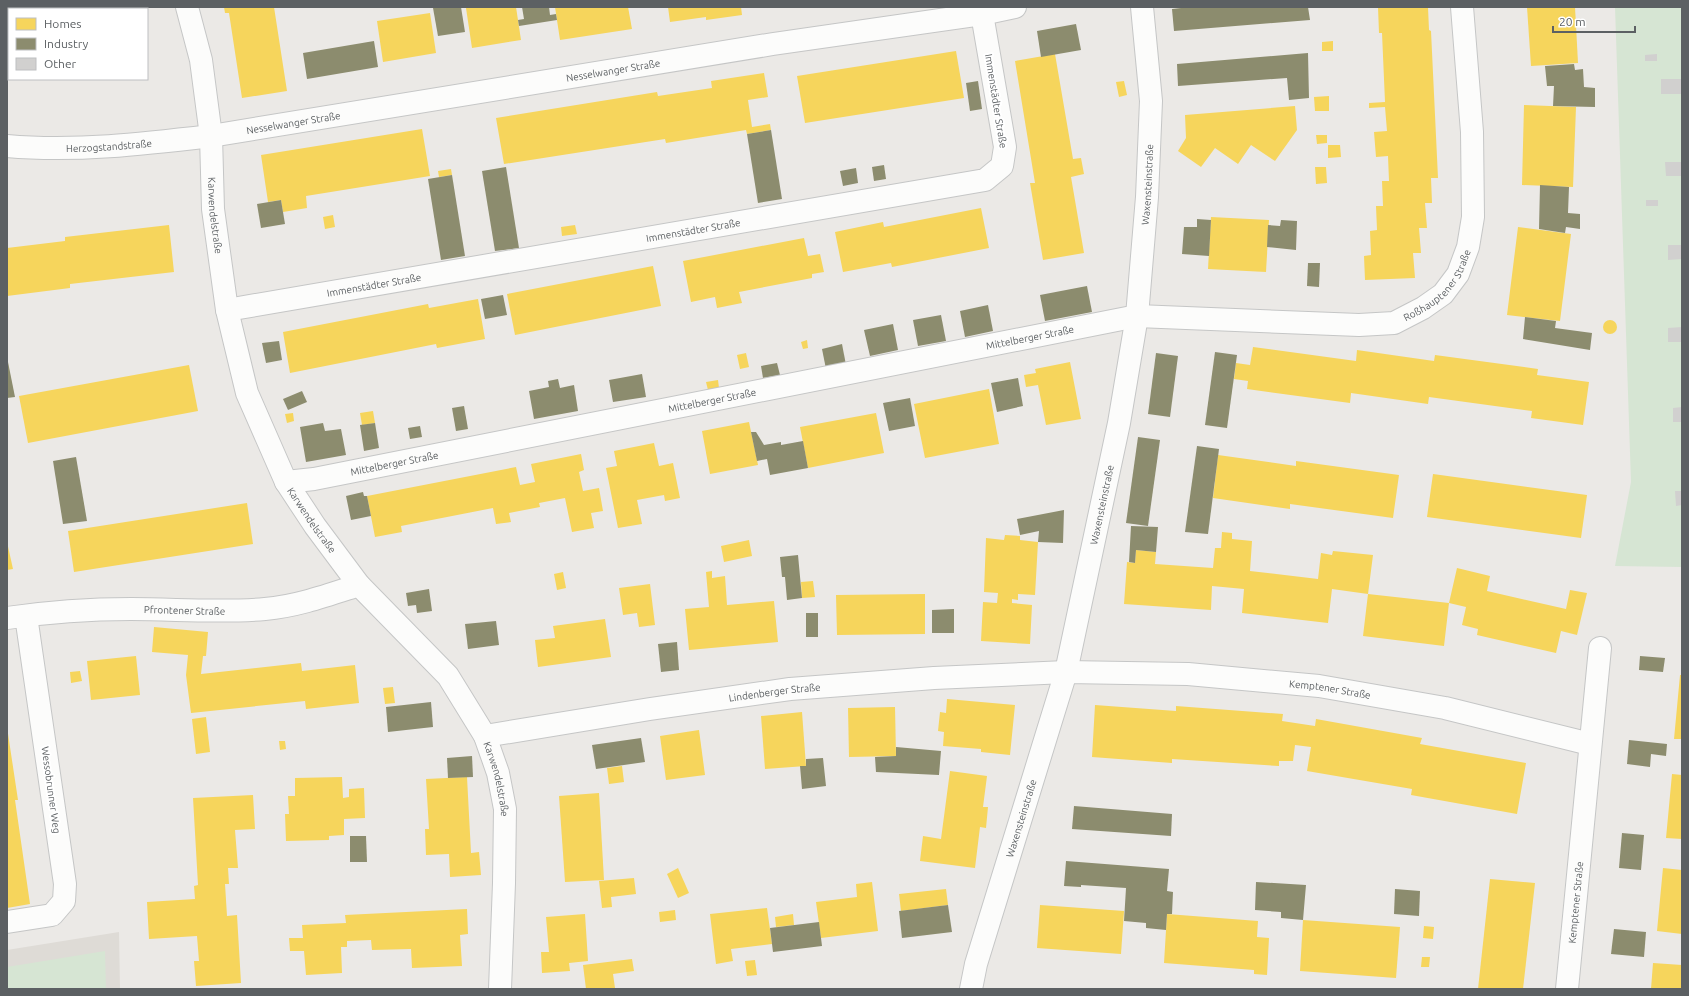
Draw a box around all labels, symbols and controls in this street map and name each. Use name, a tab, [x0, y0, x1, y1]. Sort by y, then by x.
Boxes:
legend	[8, 8, 148, 80]
scale bar	[1553, 8, 1635, 34]
text: 20 m	[1559, 15, 1586, 28]
text: Homes	[44, 17, 82, 30]
text: Industry	[44, 37, 89, 50]
street label: Immenstädter Straße	[983, 53, 1009, 149]
text: Other	[44, 57, 77, 70]
street label: Nesselwanger Straße	[565, 57, 661, 83]
street label: Nesselwanger Straße	[245, 109, 341, 136]
street label: Herzogstandstraße	[66, 137, 152, 154]
street label: Waxensteinstraße	[1139, 144, 1155, 225]
street label: Karwendelstraße	[207, 177, 225, 254]
street label: Immenstädter Straße	[645, 217, 741, 244]
street label: Roßhauptener Straße	[1401, 248, 1472, 323]
street label: Immenstädter Straße	[326, 271, 422, 298]
street label: Mittelberger Straße	[985, 323, 1075, 351]
street label: Mittelberger Straße	[667, 386, 757, 414]
street label: Mittelberger Straße	[349, 449, 439, 477]
street label: Waxensteinstraße	[1088, 464, 1115, 546]
street label: Karwendelstraße	[286, 485, 338, 555]
street label: Pfrontener Straße	[144, 604, 225, 616]
street label: Kemptener Straße	[1289, 678, 1372, 700]
street label: Lindenberger Straße	[728, 681, 821, 703]
street label: Karwendelstraße	[482, 740, 511, 817]
street label: Wessobrunner Weg	[39, 746, 63, 834]
street label: Waxensteinstraße	[1004, 778, 1038, 859]
street label: Kemptener Straße	[1566, 861, 1585, 944]

